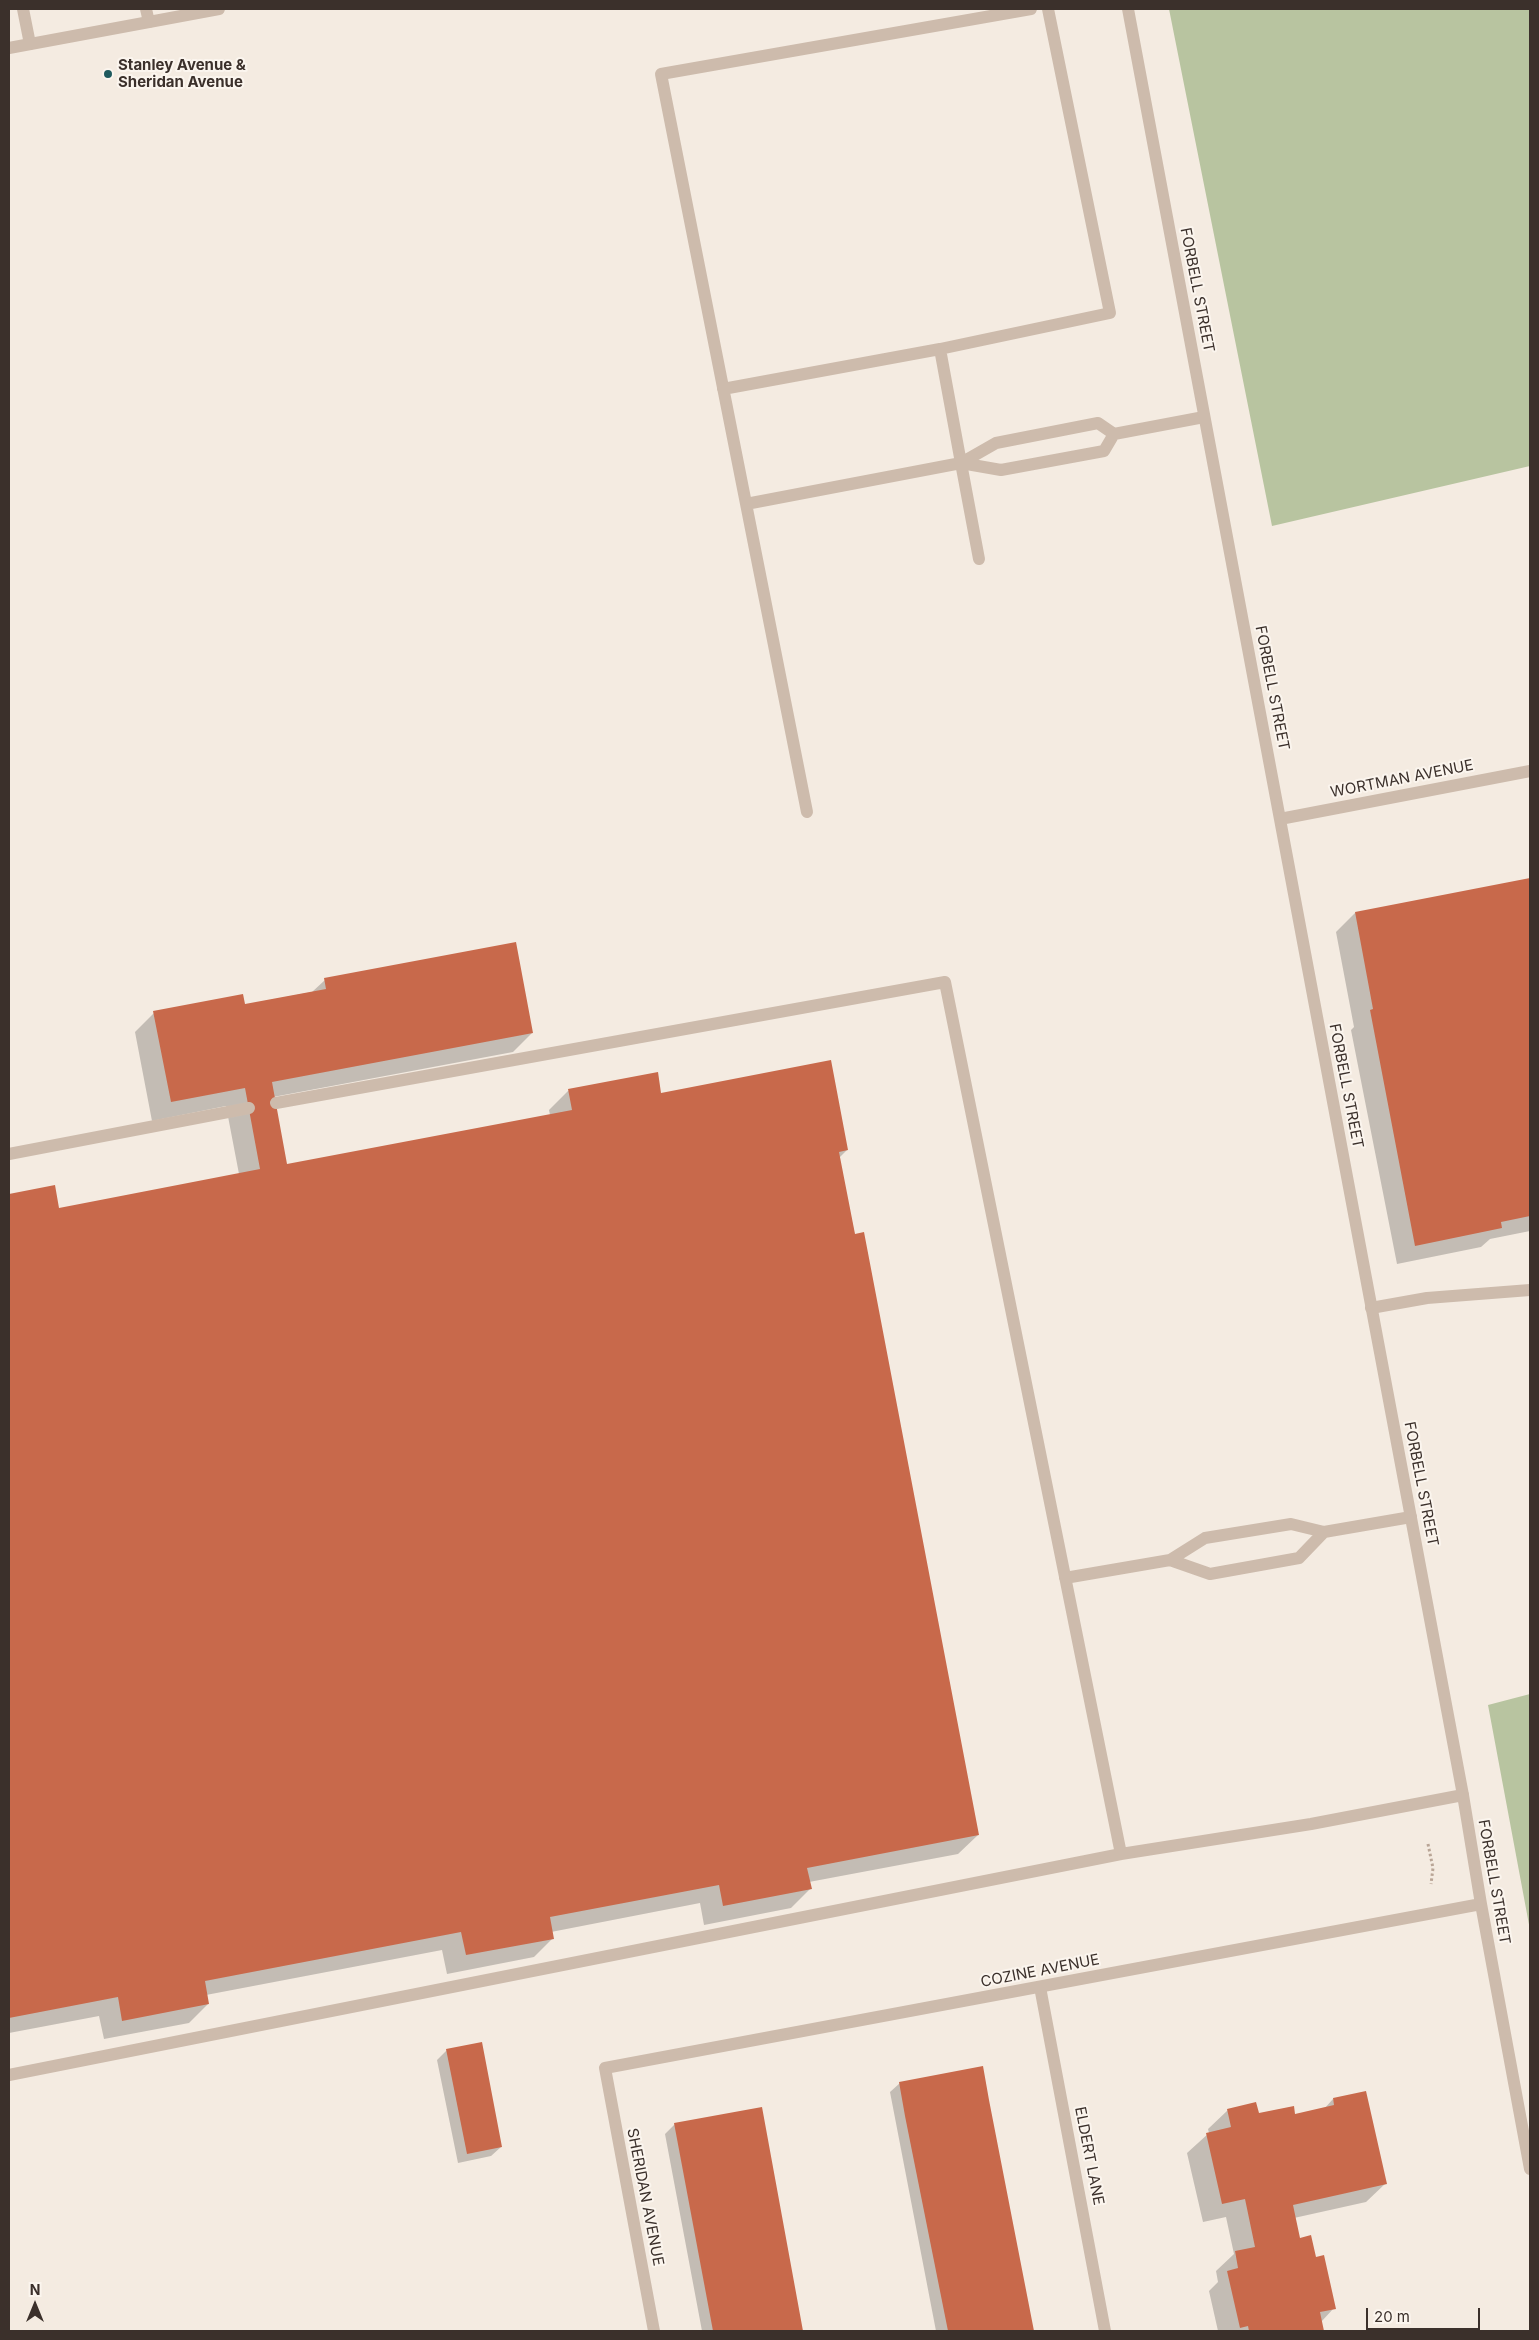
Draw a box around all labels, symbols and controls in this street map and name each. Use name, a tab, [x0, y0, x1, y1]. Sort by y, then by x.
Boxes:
place label: Stanley Avenue & Sheridan Avenue	[118, 56, 246, 91]
marker: Stanley Avenue & Sheridan Avenue	[102, 68, 114, 80]
street label: FORBELL STREET	[1176, 226, 1218, 354]
street label: FORBELL STREET	[1251, 624, 1293, 752]
street label: WORTMAN AVENUE	[1329, 756, 1475, 802]
street label: FORBELL STREET	[1325, 1022, 1367, 1150]
street label: FORBELL STREET	[1400, 1420, 1442, 1548]
street label: FORBELL STREET	[1474, 1818, 1514, 1946]
street label: COZINE AVENUE	[979, 1951, 1101, 1991]
street label: ELDERT LANE	[1071, 2105, 1107, 2207]
street label: SHERIDAN AVENUE	[623, 2127, 667, 2267]
north arrow	[10, 2280, 60, 2330]
text: N	[30, 2281, 40, 2298]
scale bar	[1369, 2298, 1483, 2330]
text: 20 m	[1374, 2307, 1410, 2326]

